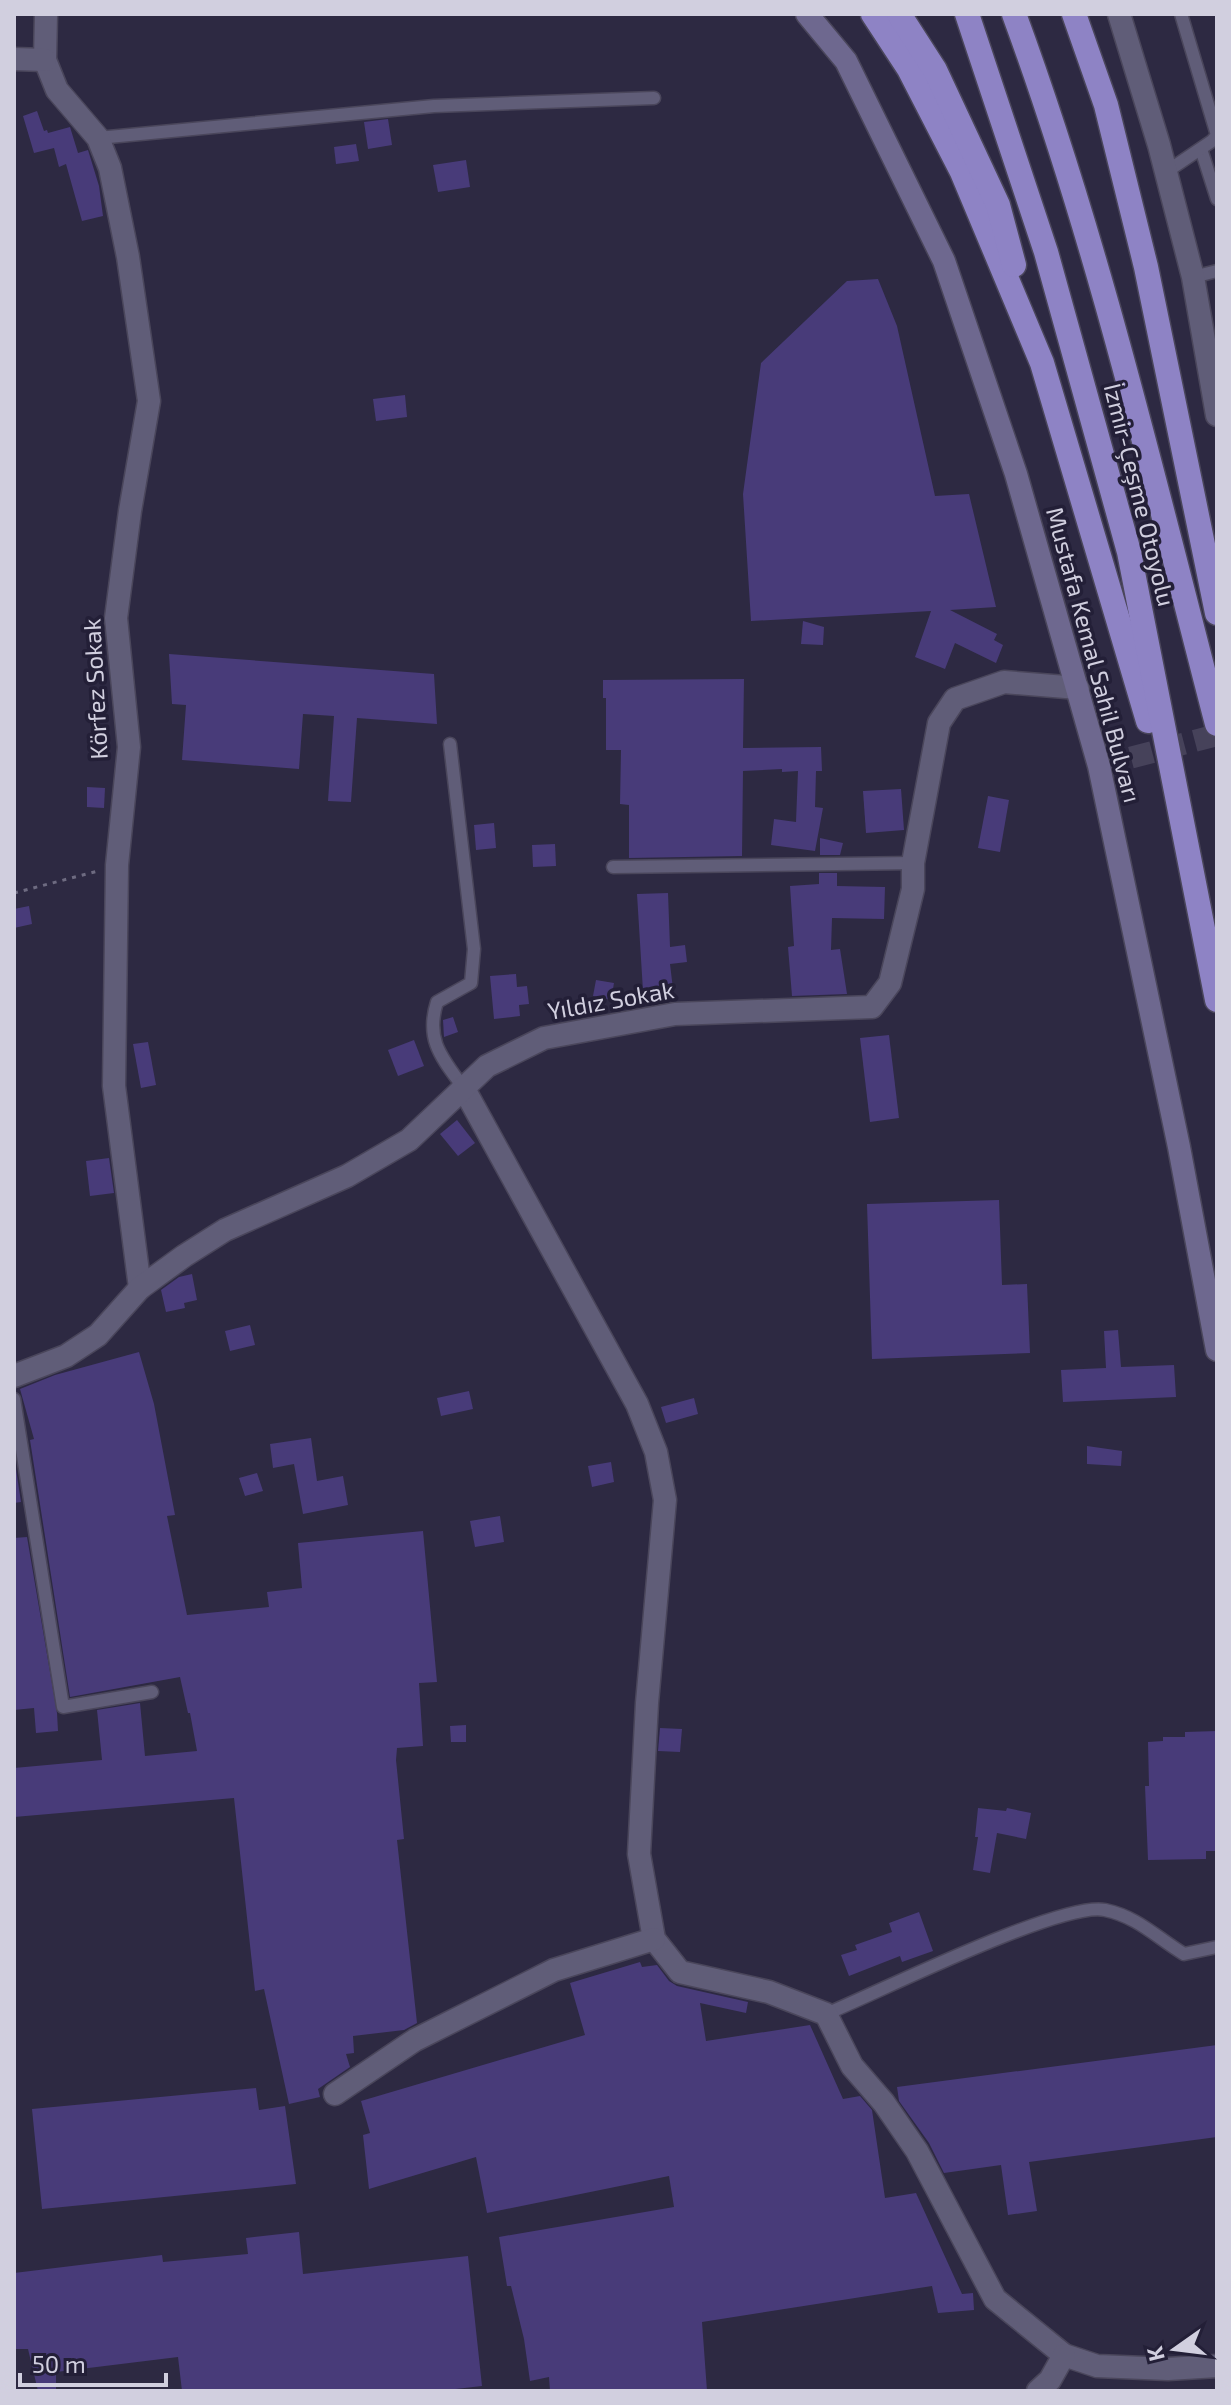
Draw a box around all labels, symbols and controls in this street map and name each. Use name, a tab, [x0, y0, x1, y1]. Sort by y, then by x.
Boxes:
street label: İzmir-Çeşme Otoyolu	[1098, 380, 1182, 609]
street label: Mustafa Kemal Sahil Bulvarı	[1041, 504, 1148, 806]
street label: Körfez Sokak	[76, 618, 113, 760]
street label: Yıldız Sokak	[545, 974, 676, 1025]
north arrow	[1135, 2309, 1215, 2389]
scale bar	[20, 2337, 166, 2387]
text: K	[1140, 2344, 1169, 2364]
text: 50 m	[32, 2349, 86, 2378]

